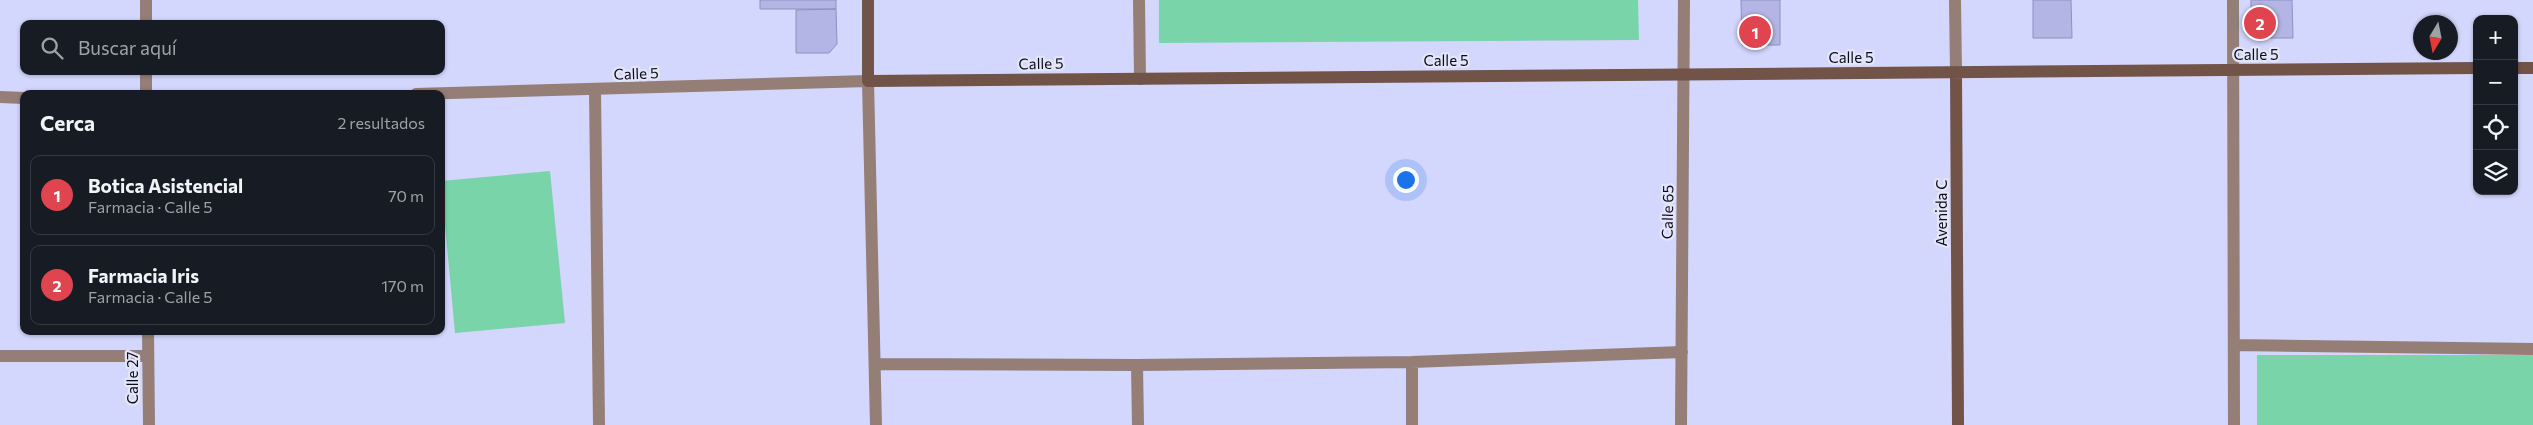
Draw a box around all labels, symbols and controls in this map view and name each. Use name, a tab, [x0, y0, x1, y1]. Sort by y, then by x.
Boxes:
pin: 2	[2244, 4, 2276, 42]
pin: 1	[1739, 13, 1771, 51]
north arrow	[2413, 15, 2458, 60]
map controls	[2473, 15, 2518, 195]
button: +	[2473, 15, 2518, 60]
search box	[20, 20, 445, 75]
icon: search	[38, 34, 66, 62]
text: Buscar aquí	[78, 36, 177, 59]
street label: Calle 5	[2233, 45, 2279, 63]
street label: Calle 5	[1828, 48, 1874, 66]
street label: Calle 5	[1423, 51, 1469, 69]
street label: Calle 5	[1018, 54, 1064, 72]
button: −	[2473, 60, 2518, 105]
street label: Calle 5	[613, 63, 659, 83]
button: locate	[2473, 105, 2518, 150]
text: Cerca	[40, 110, 95, 135]
text: 2 resultados	[337, 113, 425, 132]
button: layers	[2473, 150, 2518, 195]
your location	[1393, 167, 1419, 193]
text: Botica Asistencial	[88, 174, 243, 197]
street label: Avenida C	[1932, 179, 1950, 247]
street label: Calle 65	[1658, 185, 1676, 239]
text: 1	[53, 186, 61, 205]
text: 70 m	[388, 186, 424, 205]
text: Farmacia · Calle 5	[88, 197, 212, 216]
text: Farmacia Iris	[88, 264, 199, 287]
text: 2	[52, 276, 62, 295]
text: 170 m	[381, 276, 424, 295]
text: Farmacia · Calle 5	[88, 287, 212, 306]
street label: Calle 27	[123, 352, 141, 404]

